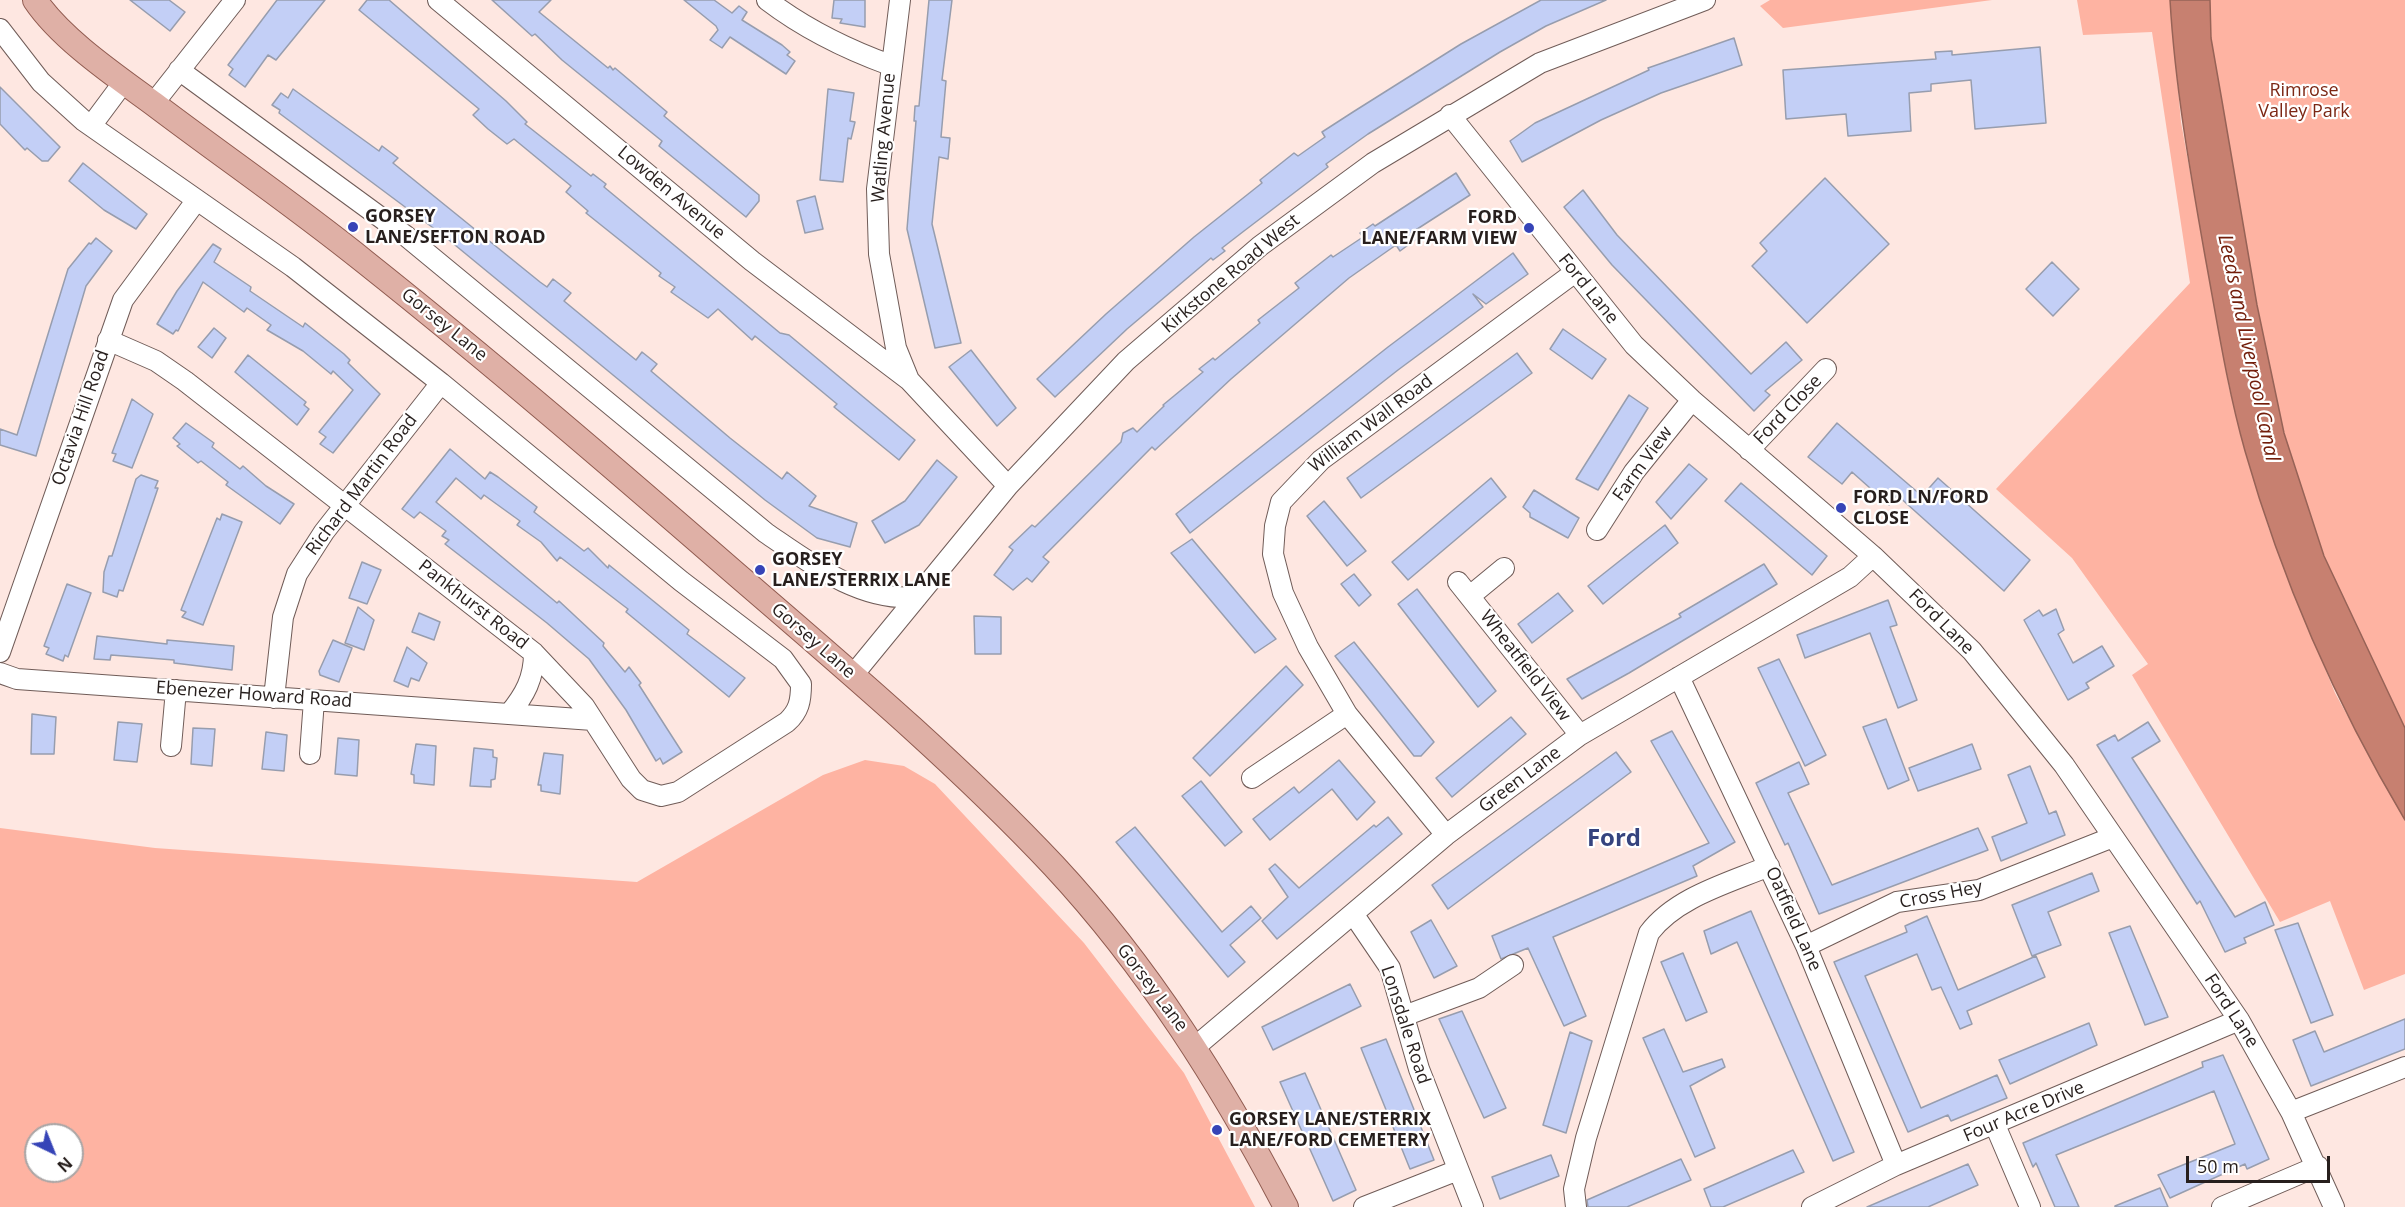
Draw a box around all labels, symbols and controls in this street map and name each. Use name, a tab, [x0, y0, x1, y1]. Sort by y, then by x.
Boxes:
street label: Watling Avenue	[868, 72, 900, 204]
park label: Rimrose Valley Park	[2258, 80, 2350, 122]
street label: Lowden Avenue	[613, 142, 729, 244]
place label: GORSEY LANE/SEFTON ROAD	[365, 206, 546, 248]
place label: FORD LANE/FARM VIEW	[1361, 207, 1517, 250]
street label: Kirkstone Road West	[1158, 210, 1304, 338]
marker: GORSEY LANE/SEFTON ROAD	[346, 220, 360, 234]
marker: FORD LANE/FARM VIEW	[1522, 221, 1536, 235]
water label: Leeds and Liverpool Canal	[2212, 232, 2284, 464]
street label: Ford Lane	[1553, 250, 1623, 328]
street label: Gorsey Lane	[397, 284, 491, 366]
street label: Octavia Hill Road	[48, 347, 114, 489]
street label: William Wall Road	[1305, 370, 1437, 478]
street label: Ford Close	[1749, 371, 1827, 449]
street label: Richard Martin Road	[302, 410, 422, 560]
street label: Farm View	[1609, 422, 1677, 506]
place label: FORD LN/FORD CLOSE	[1853, 487, 1989, 530]
marker: FORD LN/FORD CLOSE	[1834, 501, 1848, 515]
place label: GORSEY LANE/STERRIX LANE	[772, 549, 951, 592]
street label: Pankhurst Road	[414, 555, 532, 655]
marker: GORSEY LANE/STERRIX LANE	[753, 563, 767, 577]
street label: Ford Lane	[1904, 585, 1978, 659]
street label: Gorsey Lane	[767, 599, 859, 683]
street label: Wheatfield View	[1475, 606, 1575, 726]
street label: Ebenezer Howard Road	[155, 677, 353, 713]
street label: Green Lane	[1475, 742, 1565, 818]
district label: Ford	[1587, 825, 1641, 853]
street label: Oatfield Lane	[1760, 863, 1826, 975]
street label: Cross Hey	[1898, 876, 1984, 914]
street label: Gorsey Lane	[1112, 940, 1192, 1036]
street label: Lonsdale Road	[1376, 963, 1434, 1087]
street label: Ford Lane	[2199, 970, 2263, 1052]
street label: Four Acre Drive	[1960, 1077, 2088, 1147]
place label: GORSEY LANE/STERRIX LANE/FORD CEMETERY	[1229, 1109, 1431, 1152]
north arrow	[24, 1123, 84, 1183]
marker: GORSEY LANE/STERRIX LANE/FORD CEMETERY	[1210, 1123, 1224, 1137]
scale bar	[2189, 1144, 2333, 1182]
text: N	[53, 1152, 77, 1177]
text: 50 m	[2197, 1154, 2239, 1178]

